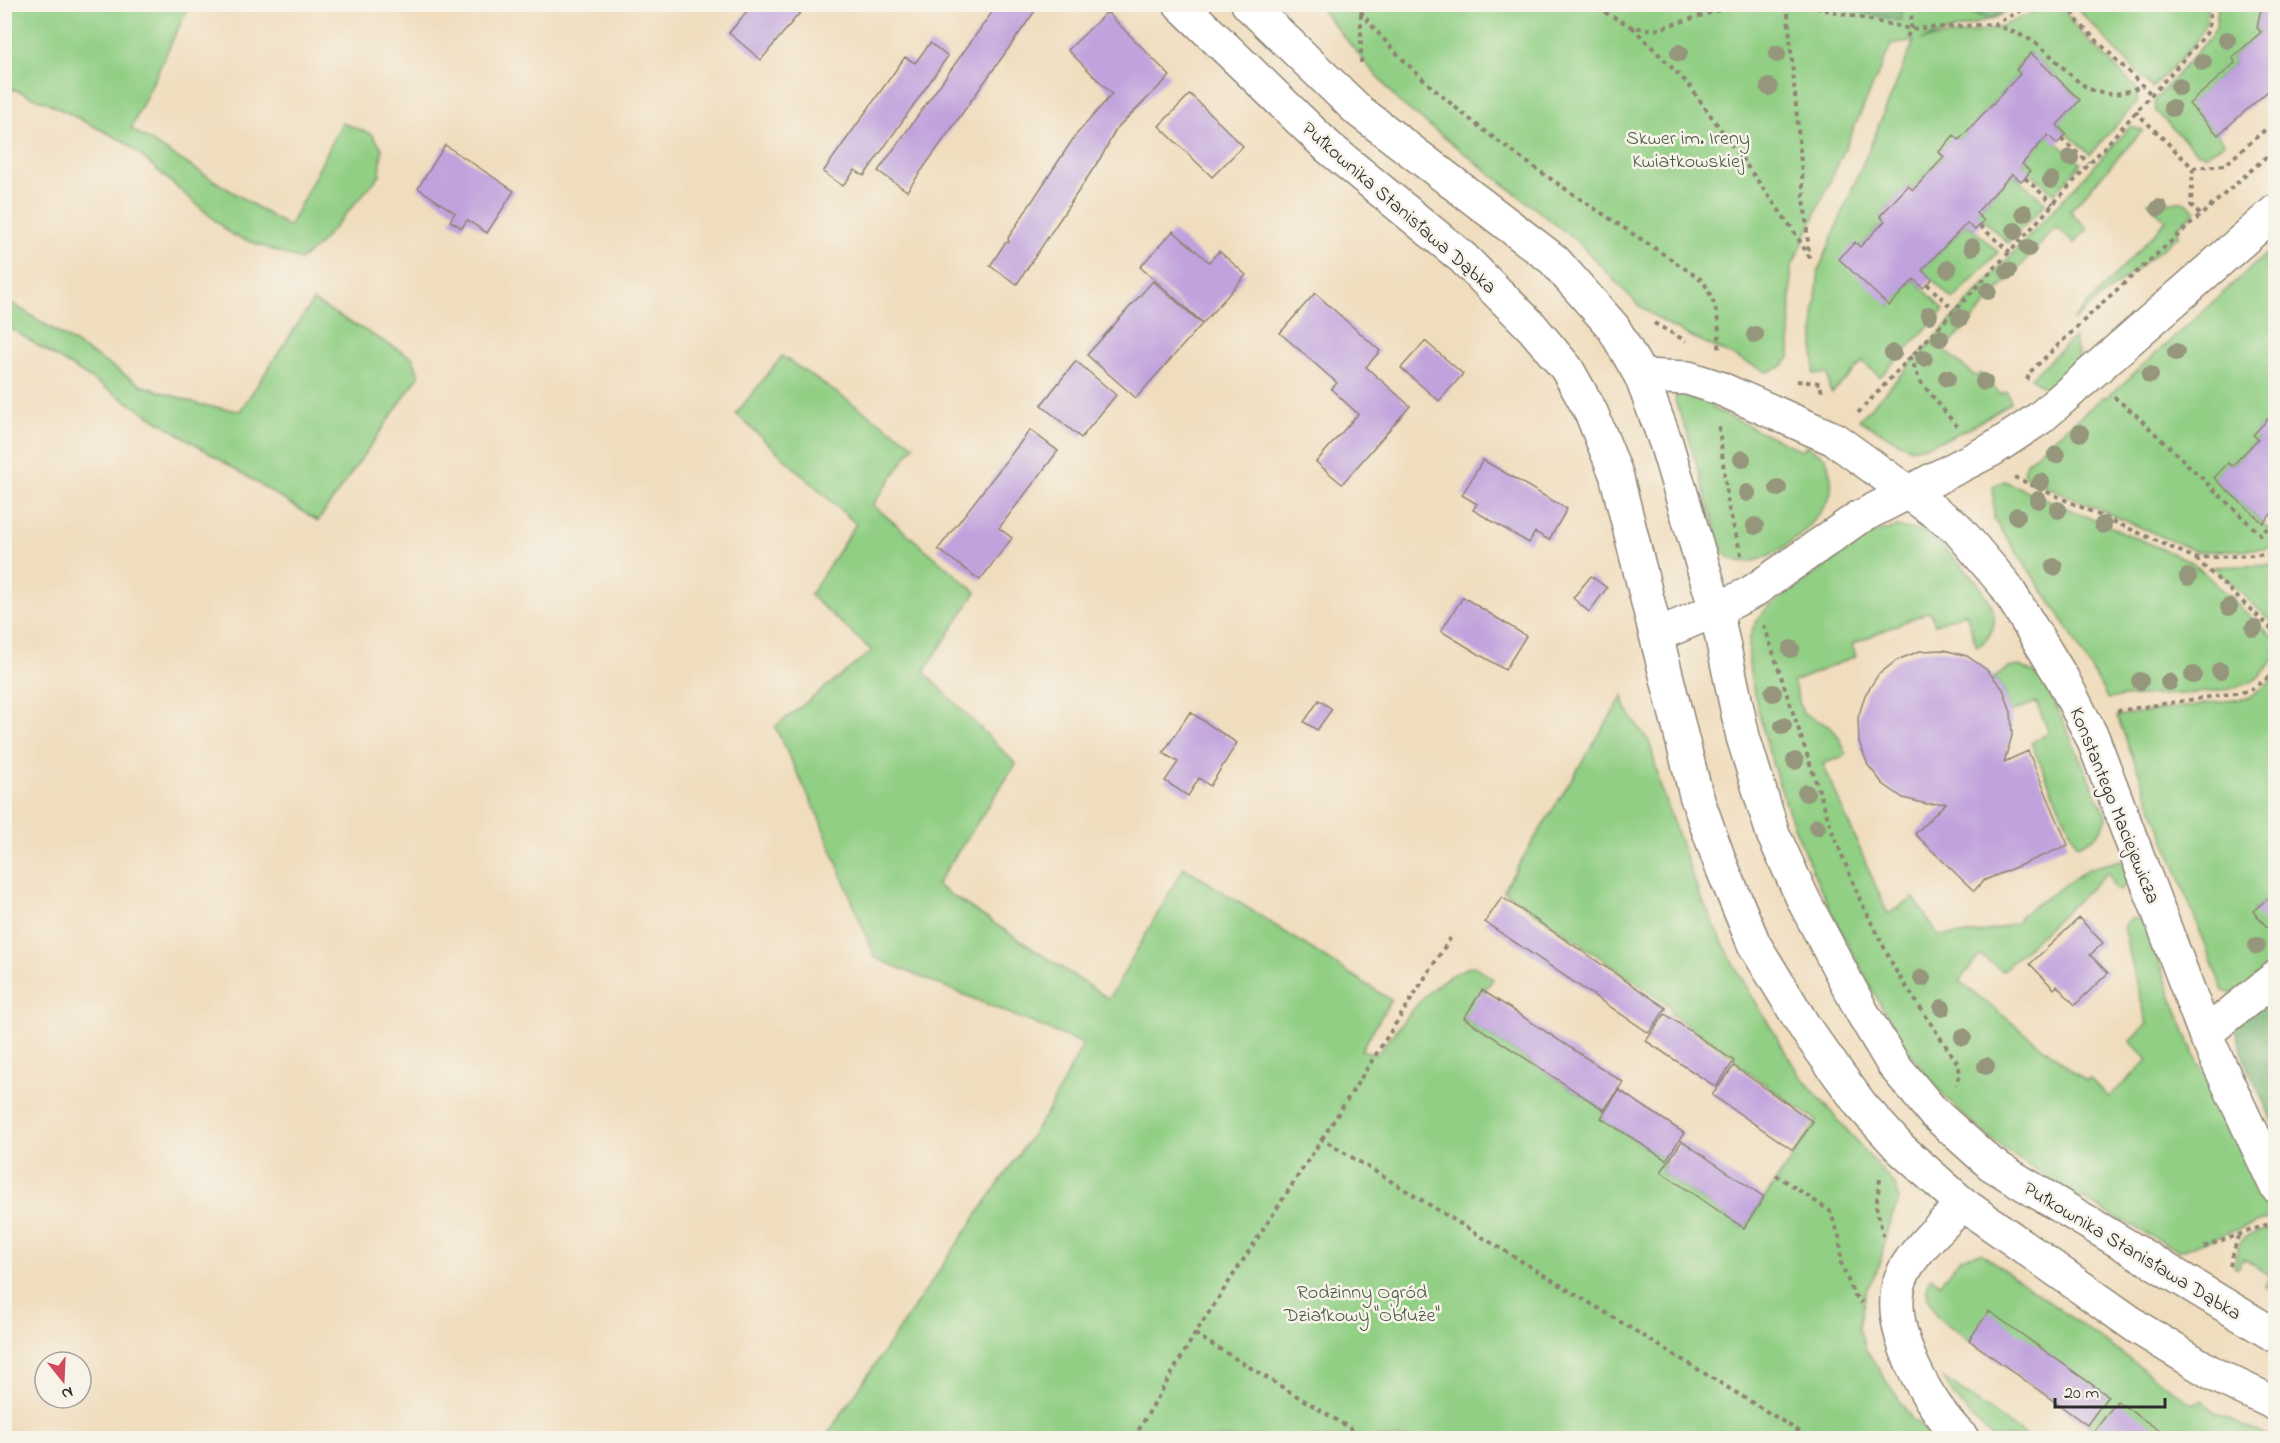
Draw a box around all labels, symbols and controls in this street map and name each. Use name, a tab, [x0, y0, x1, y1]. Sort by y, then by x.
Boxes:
street label: Pułkownika Stanisława Dąbka	[1295, 116, 1502, 302]
park label: Skwer im. Ireny Kwiatkowskiej	[1626, 125, 1750, 177]
street label: Konstantego Maciejewicza	[2060, 703, 2166, 909]
street label: Pułkownika Stanisława Dąbka	[2017, 1175, 2246, 1329]
park label: Rodzinny Ogród Działkowy "Obłuże"	[1283, 1279, 1440, 1331]
north arrow	[33, 1350, 93, 1410]
scale bar	[2055, 1371, 2164, 1409]
text: N	[58, 1379, 76, 1406]
text: 20 m	[2064, 1381, 2099, 1407]

